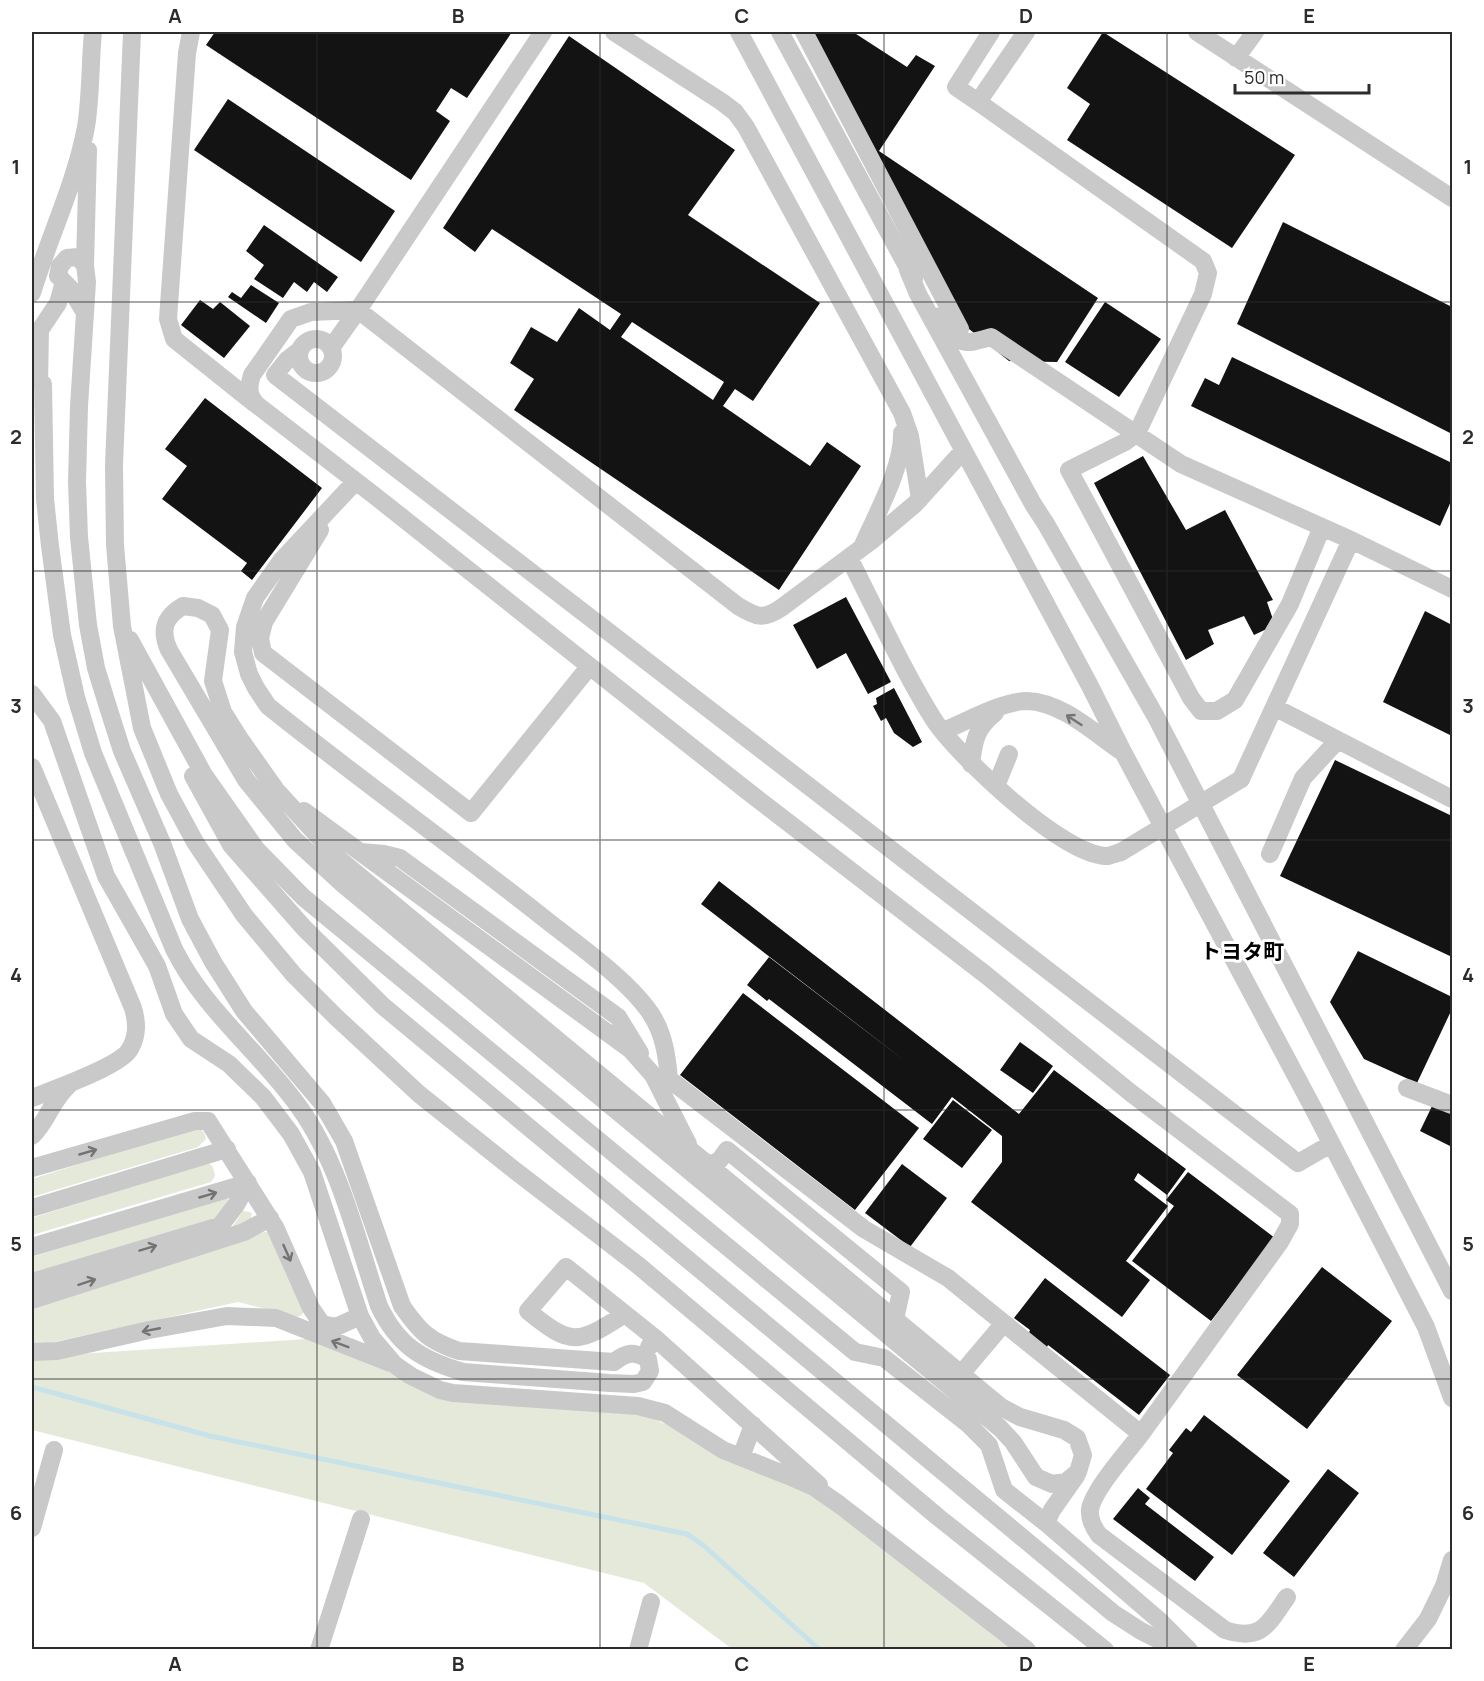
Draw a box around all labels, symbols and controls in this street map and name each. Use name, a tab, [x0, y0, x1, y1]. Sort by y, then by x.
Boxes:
text: A	[168, 2, 182, 29]
text: B	[452, 2, 465, 29]
text: C	[735, 2, 749, 29]
text: D	[1019, 2, 1033, 29]
text: E	[1303, 2, 1315, 29]
scale bar	[1235, 57, 1368, 95]
text: 50 m	[1244, 65, 1284, 89]
text: 1	[12, 153, 20, 180]
text: 1	[1464, 153, 1472, 180]
text: 2	[10, 423, 22, 450]
text: 2	[1462, 423, 1474, 450]
text: 3	[10, 692, 22, 719]
text: 3	[1462, 692, 1474, 719]
one-way arrow	[1066, 713, 1083, 726]
district label: トヨタ町	[1200, 937, 1284, 965]
text: 4	[10, 961, 22, 988]
text: 4	[1462, 961, 1474, 988]
one-way arrow	[78, 1146, 97, 1157]
one-way arrow	[199, 1188, 218, 1200]
text: 5	[10, 1230, 22, 1257]
text: 5	[1462, 1230, 1474, 1257]
one-way arrow	[138, 1242, 157, 1253]
one-way arrow	[282, 1244, 293, 1262]
one-way arrow	[77, 1276, 96, 1287]
one-way arrow	[142, 1324, 161, 1336]
one-way arrow	[332, 1337, 350, 1348]
text: 6	[10, 1499, 22, 1526]
text: 6	[1462, 1499, 1474, 1526]
text: A	[168, 1650, 182, 1677]
text: B	[452, 1650, 465, 1677]
text: C	[735, 1650, 749, 1677]
text: D	[1019, 1650, 1033, 1677]
text: E	[1303, 1650, 1315, 1677]

